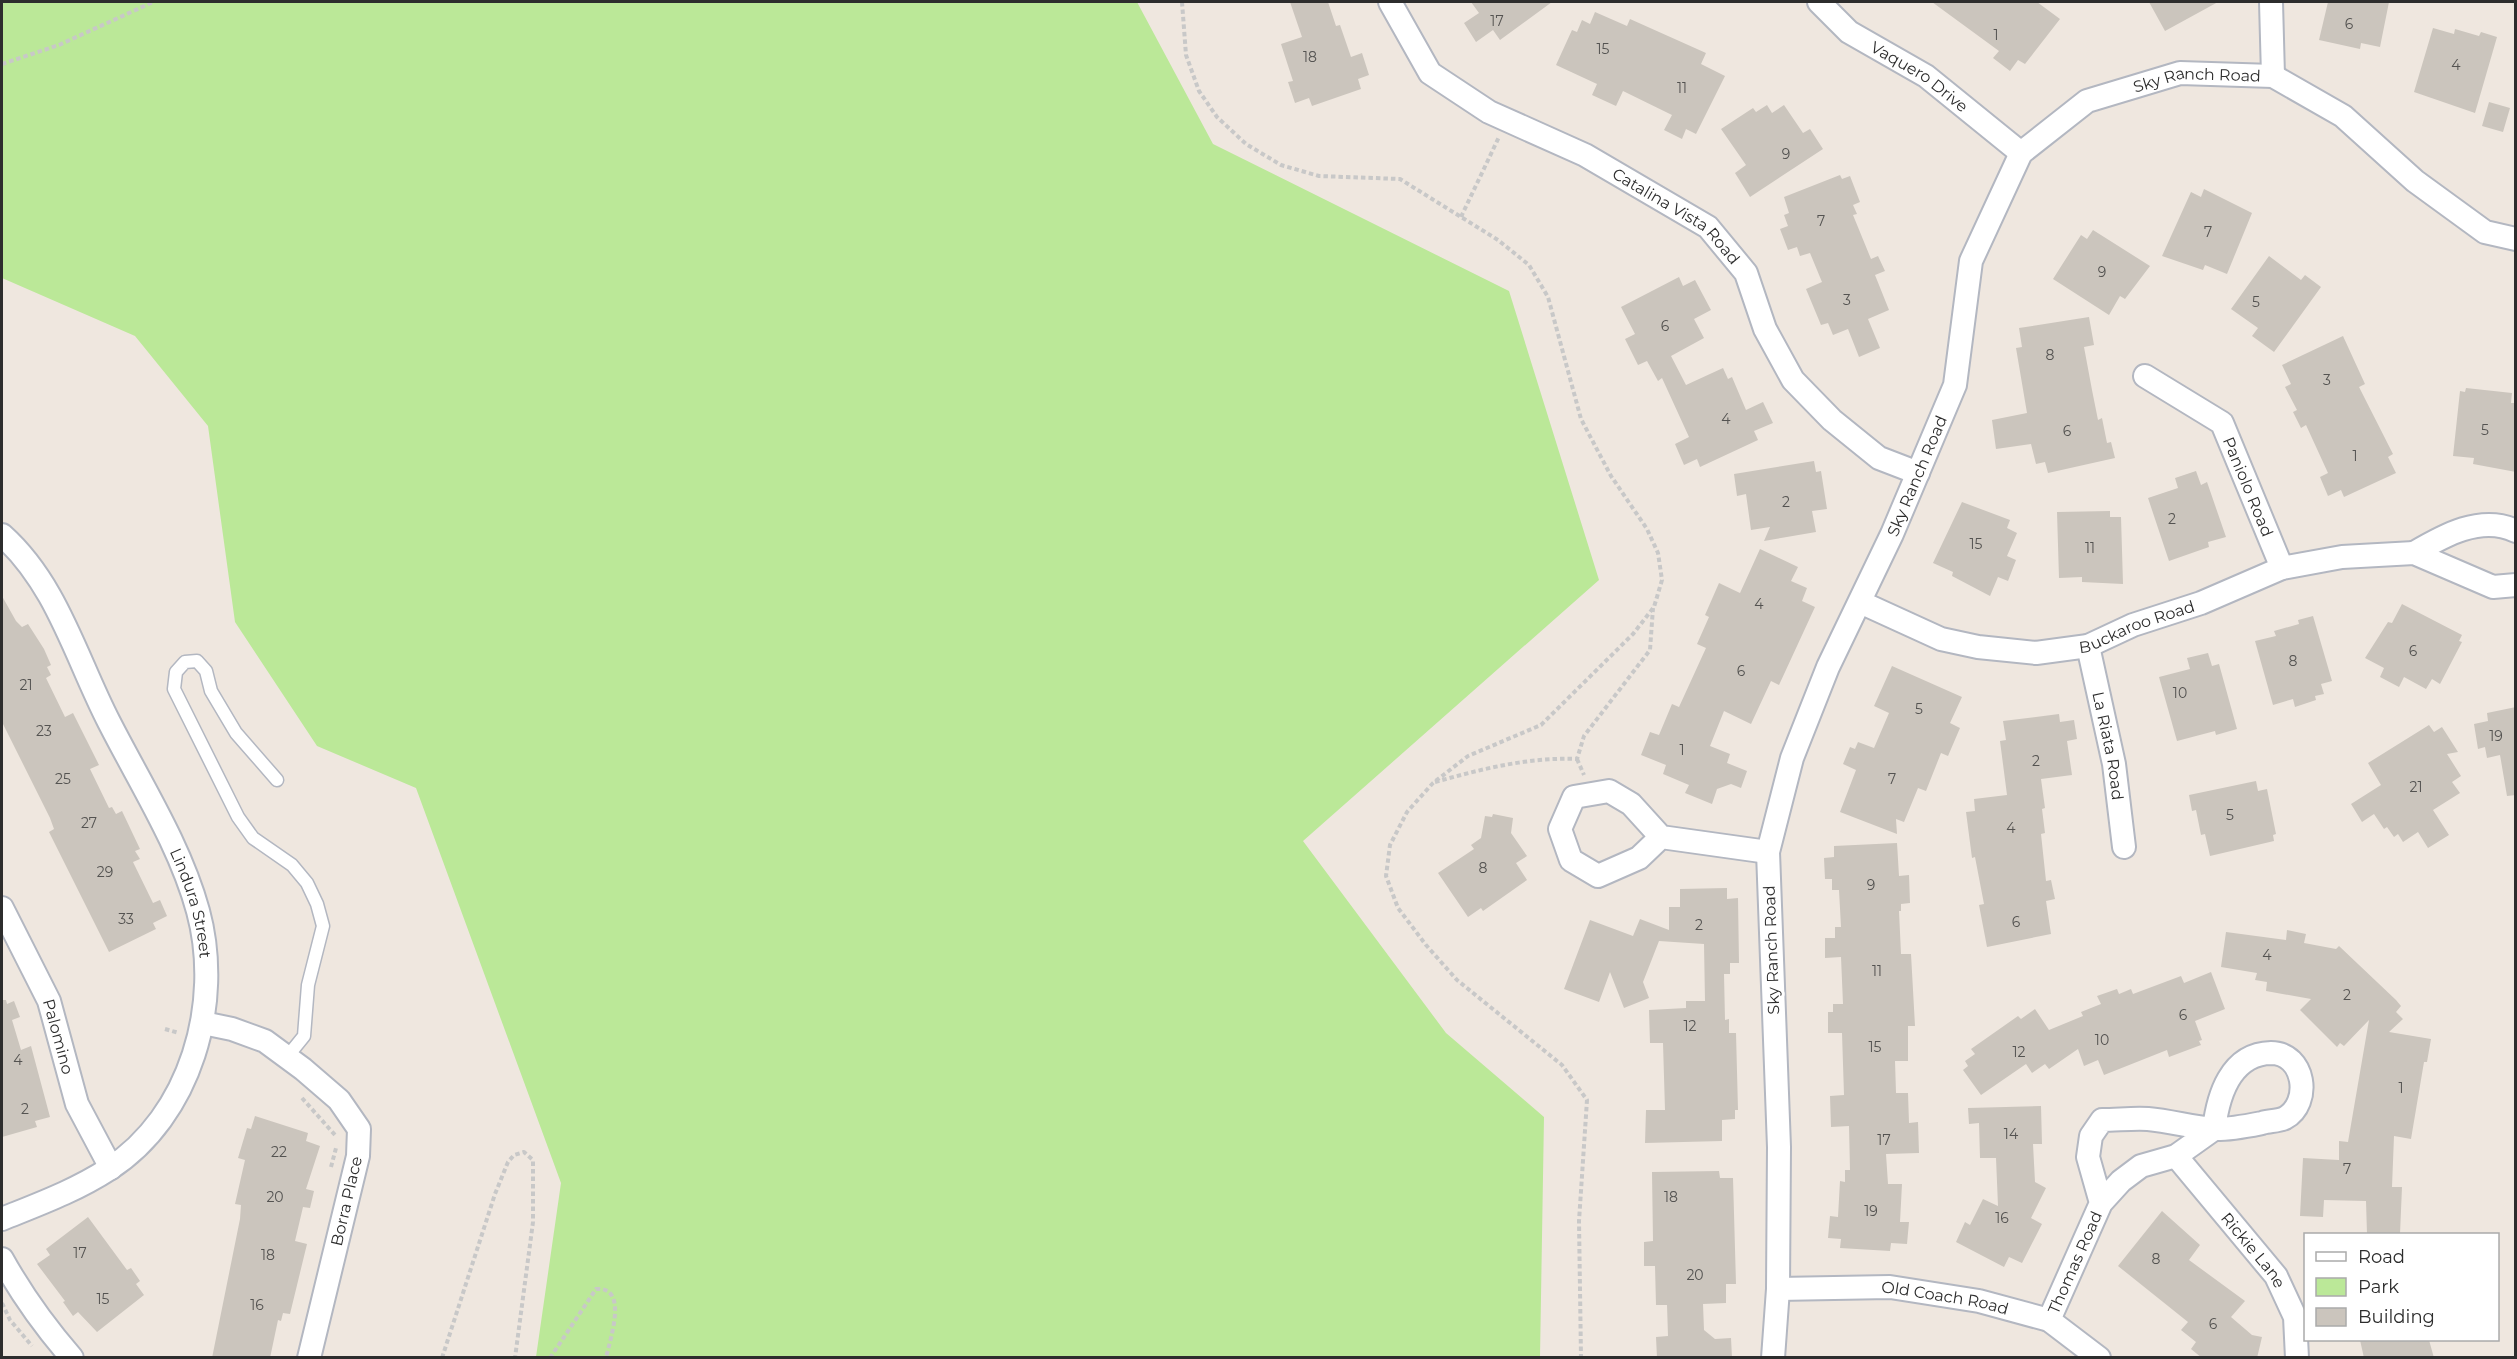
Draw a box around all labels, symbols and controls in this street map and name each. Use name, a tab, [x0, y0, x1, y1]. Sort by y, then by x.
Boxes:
house number: 17	[1490, 12, 1504, 30]
house number: 6	[2345, 15, 2354, 33]
house number: 1	[1993, 26, 1999, 44]
street label: Vaquero Drive	[1867, 38, 1972, 116]
house number: 15	[1597, 40, 1610, 58]
house number: 18	[1303, 48, 1317, 66]
house number: 4	[2451, 56, 2461, 74]
street label: Sky Ranch Road	[2131, 63, 2261, 97]
house number: 11	[1677, 79, 1687, 97]
house number: 9	[1782, 145, 1790, 163]
street label: Catalina Vista Road	[1609, 164, 1744, 268]
house number: 7	[1817, 212, 1825, 230]
house number: 7	[2204, 223, 2212, 241]
house number: 9	[2098, 263, 2106, 281]
house number: 3	[1843, 291, 1851, 309]
house number: 5	[2252, 293, 2260, 311]
house number: 6	[1661, 317, 1670, 335]
house number: 8	[2046, 346, 2055, 364]
house number: 3	[2323, 371, 2331, 389]
house number: 4	[1721, 410, 1731, 428]
street label: Sky Ranch Road	[1883, 413, 1951, 539]
house number: 5	[2481, 421, 2489, 439]
house number: 6	[2063, 422, 2072, 440]
street label: Paniolo Road	[2219, 434, 2277, 540]
house number: 1	[2352, 447, 2358, 465]
house number: 2	[1782, 493, 1790, 511]
house number: 2	[2168, 510, 2176, 528]
house number: 15	[1970, 535, 1983, 553]
house number: 11	[2085, 539, 2095, 557]
house number: 4	[1754, 595, 1764, 613]
street label: Buckaroo Road	[2078, 597, 2197, 657]
house number: 6	[2409, 642, 2418, 660]
house number: 8	[2289, 652, 2298, 670]
house number: 6	[1737, 662, 1746, 680]
house number: 21	[19, 676, 33, 694]
house number: 10	[2173, 684, 2187, 702]
street label: La Riata Road	[2088, 690, 2127, 801]
house number: 5	[1915, 700, 1923, 718]
house number: 23	[36, 722, 52, 740]
house number: 19	[2489, 727, 2503, 745]
house number: 1	[1679, 741, 1685, 759]
house number: 2	[2032, 752, 2040, 770]
house number: 25	[55, 770, 71, 788]
house number: 7	[1888, 770, 1896, 788]
house number: 21	[2409, 778, 2423, 796]
house number: 5	[2226, 806, 2234, 824]
house number: 27	[81, 814, 97, 832]
house number: 4	[2006, 819, 2016, 837]
street label: Lindura Street	[166, 845, 215, 959]
house number: 8	[1479, 859, 1488, 877]
house number: 29	[97, 863, 113, 881]
house number: 9	[1867, 876, 1875, 894]
street label: Sky Ranch Road	[1760, 885, 1783, 1015]
house number: 33	[118, 910, 134, 928]
house number: 6	[2012, 913, 2021, 931]
house number: 2	[1695, 916, 1703, 934]
house number: 4	[2262, 946, 2272, 964]
house number: 11	[1872, 962, 1882, 980]
house number: 2	[2343, 986, 2351, 1004]
street label: Palomino	[39, 997, 77, 1076]
house number: 6	[2179, 1006, 2188, 1024]
house number: 12	[1683, 1017, 1697, 1035]
house number: 10	[2095, 1031, 2109, 1049]
house number: 15	[1869, 1038, 1882, 1056]
house number: 12	[2012, 1043, 2026, 1061]
house number: 4	[13, 1051, 23, 1069]
house number: 1	[2398, 1079, 2404, 1097]
house number: 2	[21, 1100, 29, 1118]
house number: 14	[2004, 1125, 2019, 1143]
house number: 17	[1877, 1131, 1891, 1149]
house number: 22	[271, 1143, 287, 1161]
street label: Borra Place	[327, 1154, 366, 1248]
house number: 7	[2343, 1160, 2351, 1178]
house number: 20	[266, 1188, 284, 1206]
house number: 18	[1664, 1188, 1678, 1206]
house number: 19	[1864, 1202, 1878, 1220]
street label: Thomas Road	[2044, 1208, 2106, 1317]
house number: 16	[1995, 1209, 2009, 1227]
street label: Rickie Lane	[2217, 1209, 2289, 1291]
legend	[2304, 1233, 2499, 1341]
house number: 17	[73, 1244, 87, 1262]
house number: 18	[261, 1246, 275, 1264]
text: Road	[2358, 1246, 2405, 1268]
house number: 8	[2152, 1250, 2161, 1268]
house number: 20	[1686, 1266, 1704, 1284]
text: Park	[2358, 1276, 2399, 1298]
street label: Old Coach Road	[1881, 1278, 2011, 1319]
house number: 15	[97, 1290, 110, 1308]
house number: 16	[250, 1296, 264, 1314]
text: Building	[2358, 1306, 2435, 1328]
house number: 6	[2209, 1315, 2218, 1333]

